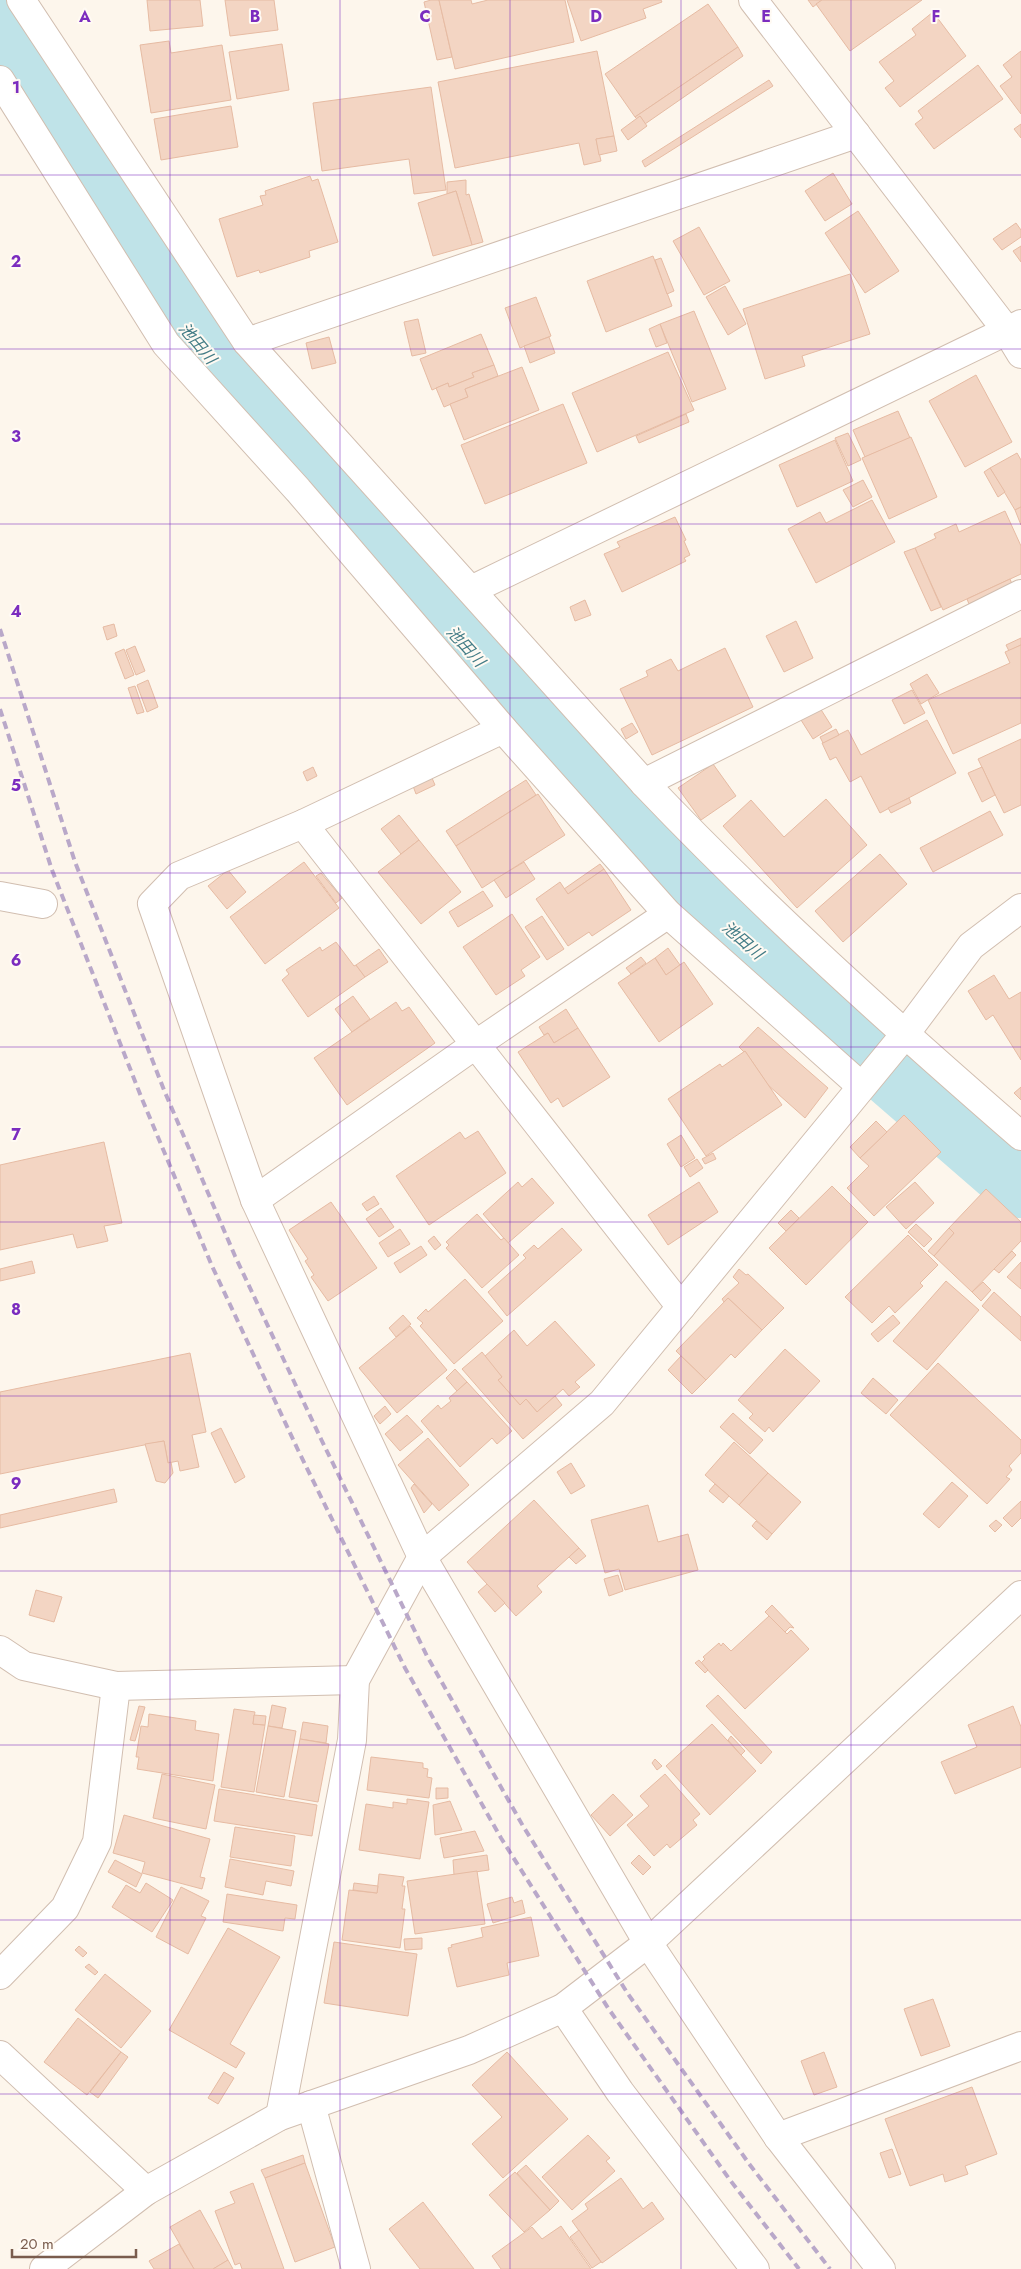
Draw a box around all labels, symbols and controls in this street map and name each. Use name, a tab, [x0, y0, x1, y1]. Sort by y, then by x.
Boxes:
text: A	[78, 5, 91, 28]
text: B	[250, 5, 260, 28]
text: C	[419, 5, 431, 28]
text: D	[590, 5, 602, 28]
text: E	[761, 5, 771, 28]
text: F	[932, 5, 940, 28]
text: 1	[12, 76, 20, 99]
text: 2	[11, 250, 21, 273]
water label: 池田川	[173, 318, 223, 371]
text: 3	[11, 425, 21, 448]
text: 4	[10, 600, 22, 623]
water label: 池田川	[441, 621, 492, 673]
text: 5	[11, 774, 21, 797]
water label: 池田川	[717, 916, 770, 966]
text: 6	[11, 949, 21, 972]
text: 7	[11, 1123, 21, 1146]
text: 8	[11, 1298, 21, 1321]
text: 9	[11, 1472, 21, 1495]
scale bar	[12, 2226, 136, 2258]
text: 20 m	[20, 2233, 54, 2255]

